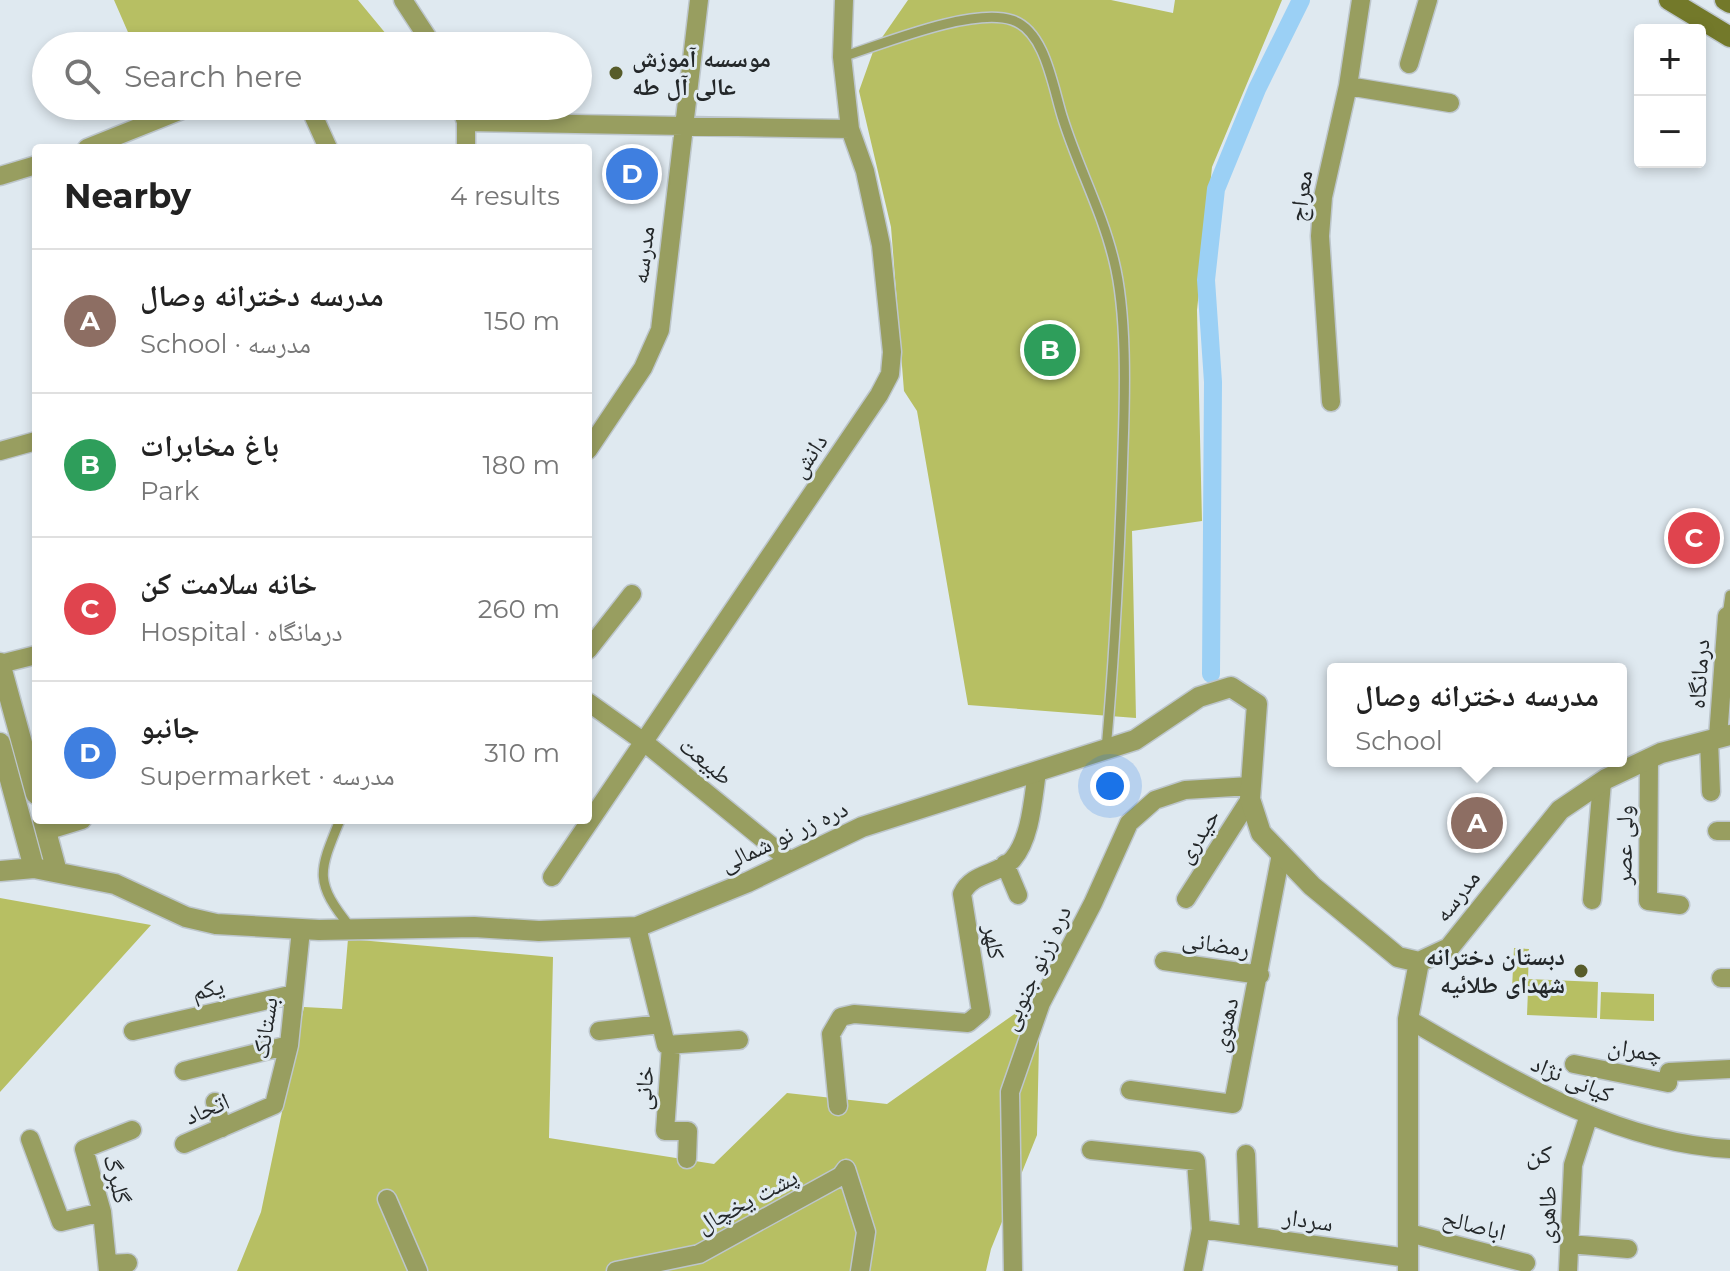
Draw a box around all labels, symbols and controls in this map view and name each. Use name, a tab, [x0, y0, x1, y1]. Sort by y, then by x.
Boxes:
map controls	[1634, 24, 1706, 168]
button: +	[1634, 24, 1706, 96]
search box	[32, 32, 592, 120]
place label: موسسه آموزش عالی آل طه	[632, 44, 771, 101]
icon: search	[60, 54, 104, 98]
text: Search here	[124, 58, 302, 95]
marker: موسسه آموزش عالی آل طه	[607, 64, 625, 82]
button: −	[1634, 96, 1706, 168]
pin: D	[606, 144, 658, 204]
street label: معراج	[1283, 168, 1319, 224]
text: Nearby	[64, 175, 191, 217]
text: 4 results	[450, 180, 560, 212]
street label: مدرسه	[625, 224, 660, 286]
text: مدرسه دخترانه وصال	[140, 277, 384, 314]
text: A	[80, 305, 100, 337]
text: 150 m	[484, 305, 560, 337]
pin: B	[1024, 320, 1076, 380]
text: School · مدرسه	[140, 328, 311, 360]
text: باغ مخابرات	[140, 427, 279, 464]
street label: دانش	[784, 428, 834, 483]
text: B	[80, 449, 100, 481]
text: 180 m	[482, 449, 560, 481]
text: Park	[140, 475, 199, 507]
pin: C	[1668, 508, 1720, 568]
text: خانه سلامت کن	[140, 565, 317, 602]
text: C	[81, 593, 99, 625]
text: 260 m	[478, 593, 560, 625]
text: Hospital · درمانگاه	[140, 616, 343, 648]
street label: درمانگاه	[1682, 638, 1715, 710]
popup	[1327, 663, 1627, 767]
text: مدرسه دخترانه وصال	[1355, 677, 1599, 714]
text: جانبو	[140, 709, 200, 746]
text: School	[1355, 725, 1443, 757]
street label: طبیعت	[673, 730, 739, 791]
text: D	[79, 737, 101, 769]
text: 310 m	[484, 737, 560, 769]
text: Supermarket · مدرسه	[140, 760, 395, 792]
your location	[1090, 766, 1130, 806]
street label: دره زر نو شمالی	[715, 793, 852, 878]
pin: A	[1451, 793, 1503, 853]
street label: حیدری	[1169, 803, 1226, 869]
street label: ولی عصر	[1608, 805, 1639, 886]
street label: مدرسه	[1427, 864, 1486, 928]
street label: دره زرنو جنوبی	[994, 901, 1077, 1035]
street label: کلهر	[977, 922, 1012, 961]
street label: رمضانی	[1180, 924, 1252, 963]
place label: دبستان دخترانه شهدای طلائیه	[1426, 942, 1565, 999]
marker: دبستان دخترانه شهدای طلائیه	[1572, 962, 1590, 980]
street label: یکم	[189, 971, 227, 1008]
street label: بستانک	[245, 995, 284, 1061]
street label: دهنوی	[1205, 995, 1244, 1055]
street label: چمران	[1606, 1031, 1664, 1068]
street label: کیانی نژاد	[1527, 1048, 1617, 1109]
street label: خانی	[627, 1065, 660, 1111]
street label: اتحاد	[180, 1086, 234, 1131]
district label: کن	[1526, 1138, 1552, 1170]
street label: گلبرگ	[97, 1151, 138, 1207]
street label: پشت یخچال	[691, 1162, 802, 1239]
street label: طاهری	[1531, 1185, 1562, 1245]
street label: سردار	[1280, 1201, 1335, 1237]
street label: اباصالح	[1439, 1203, 1509, 1247]

